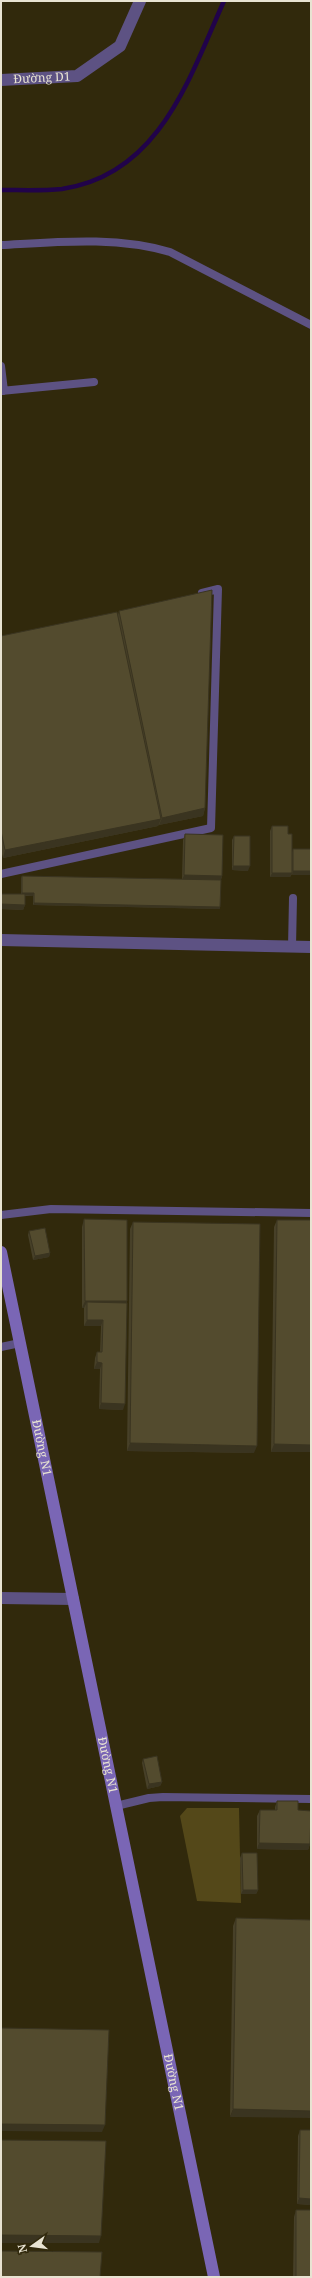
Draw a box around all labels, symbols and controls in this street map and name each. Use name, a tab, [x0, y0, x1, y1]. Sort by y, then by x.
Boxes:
street label: Đường D1	[13, 67, 71, 87]
street label: Đường N1	[28, 1418, 56, 1478]
street label: Đường N1	[94, 1735, 122, 1795]
street label: Đường N1	[160, 2052, 188, 2112]
north arrow	[12, 2226, 52, 2266]
text: N	[13, 2242, 30, 2255]

